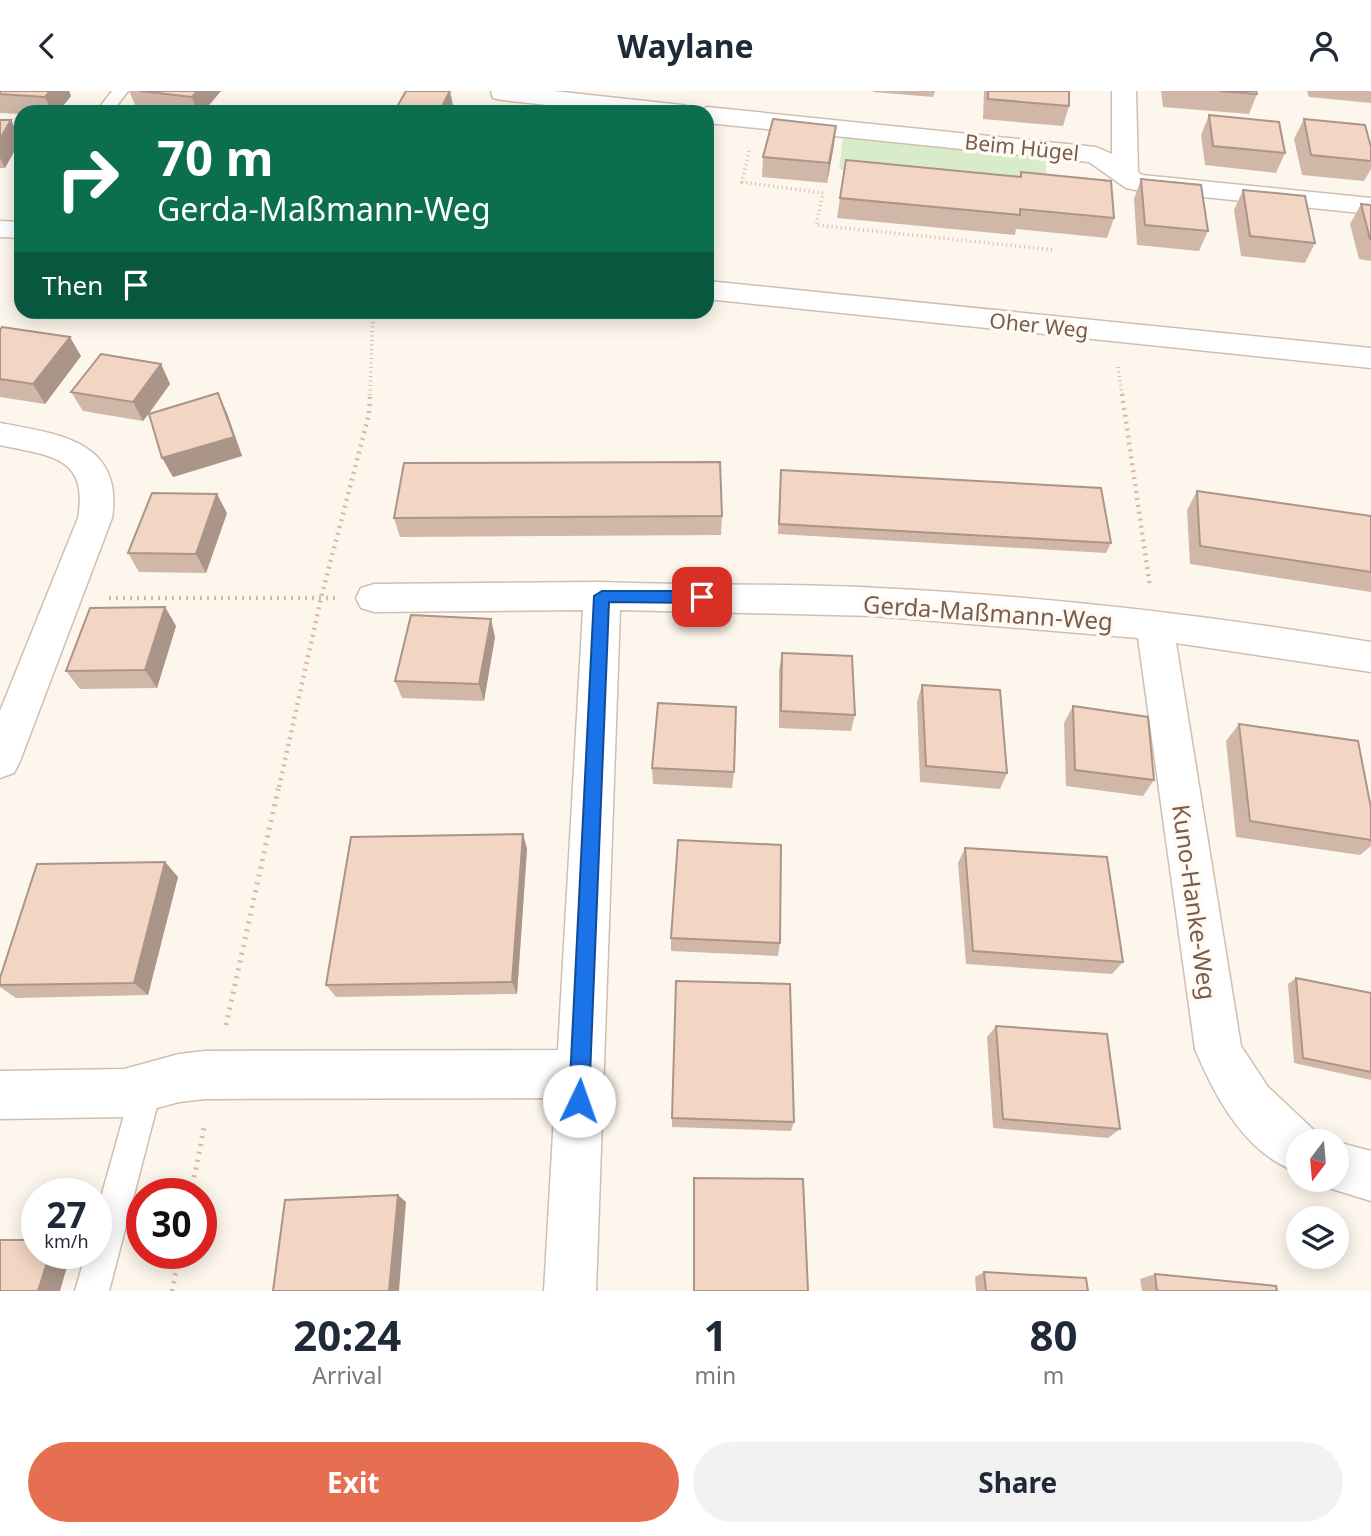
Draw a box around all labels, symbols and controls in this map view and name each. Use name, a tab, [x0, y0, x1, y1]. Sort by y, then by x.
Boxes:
text: Waylane	[617, 24, 754, 67]
icon: back	[28, 27, 66, 65]
icon: person	[1305, 27, 1343, 65]
text: 70 m	[157, 124, 274, 190]
street label: Beim Hügel	[963, 127, 1081, 167]
icon: right	[42, 133, 133, 224]
text: Gerda-Maßmann-Weg	[157, 187, 491, 230]
icon: arrive	[117, 266, 155, 304]
text: Then	[42, 267, 103, 303]
street label: Oher Weg	[988, 306, 1090, 344]
pin	[672, 567, 732, 627]
icon: arrive	[683, 578, 721, 616]
street label: Gerda-Maßmann-Weg	[862, 587, 1114, 637]
street label: Kuno-Hanke-Weg	[1165, 802, 1225, 1002]
position arrow	[542, 1064, 616, 1138]
north arrow	[1286, 1129, 1349, 1192]
map controls	[1286, 1129, 1349, 1269]
speed limit sign: 30	[126, 1178, 217, 1269]
text: 27	[46, 1191, 87, 1238]
button: layers	[1286, 1206, 1349, 1269]
text: km/h	[44, 1229, 89, 1253]
text: 20:24	[293, 1306, 401, 1363]
text: 1	[703, 1306, 727, 1363]
text: 80	[1030, 1306, 1078, 1363]
text: Arrival	[312, 1359, 382, 1391]
text: min	[695, 1359, 736, 1391]
text: m	[1043, 1359, 1064, 1391]
button: Exit	[28, 1442, 679, 1522]
button: Share	[693, 1442, 1343, 1522]

